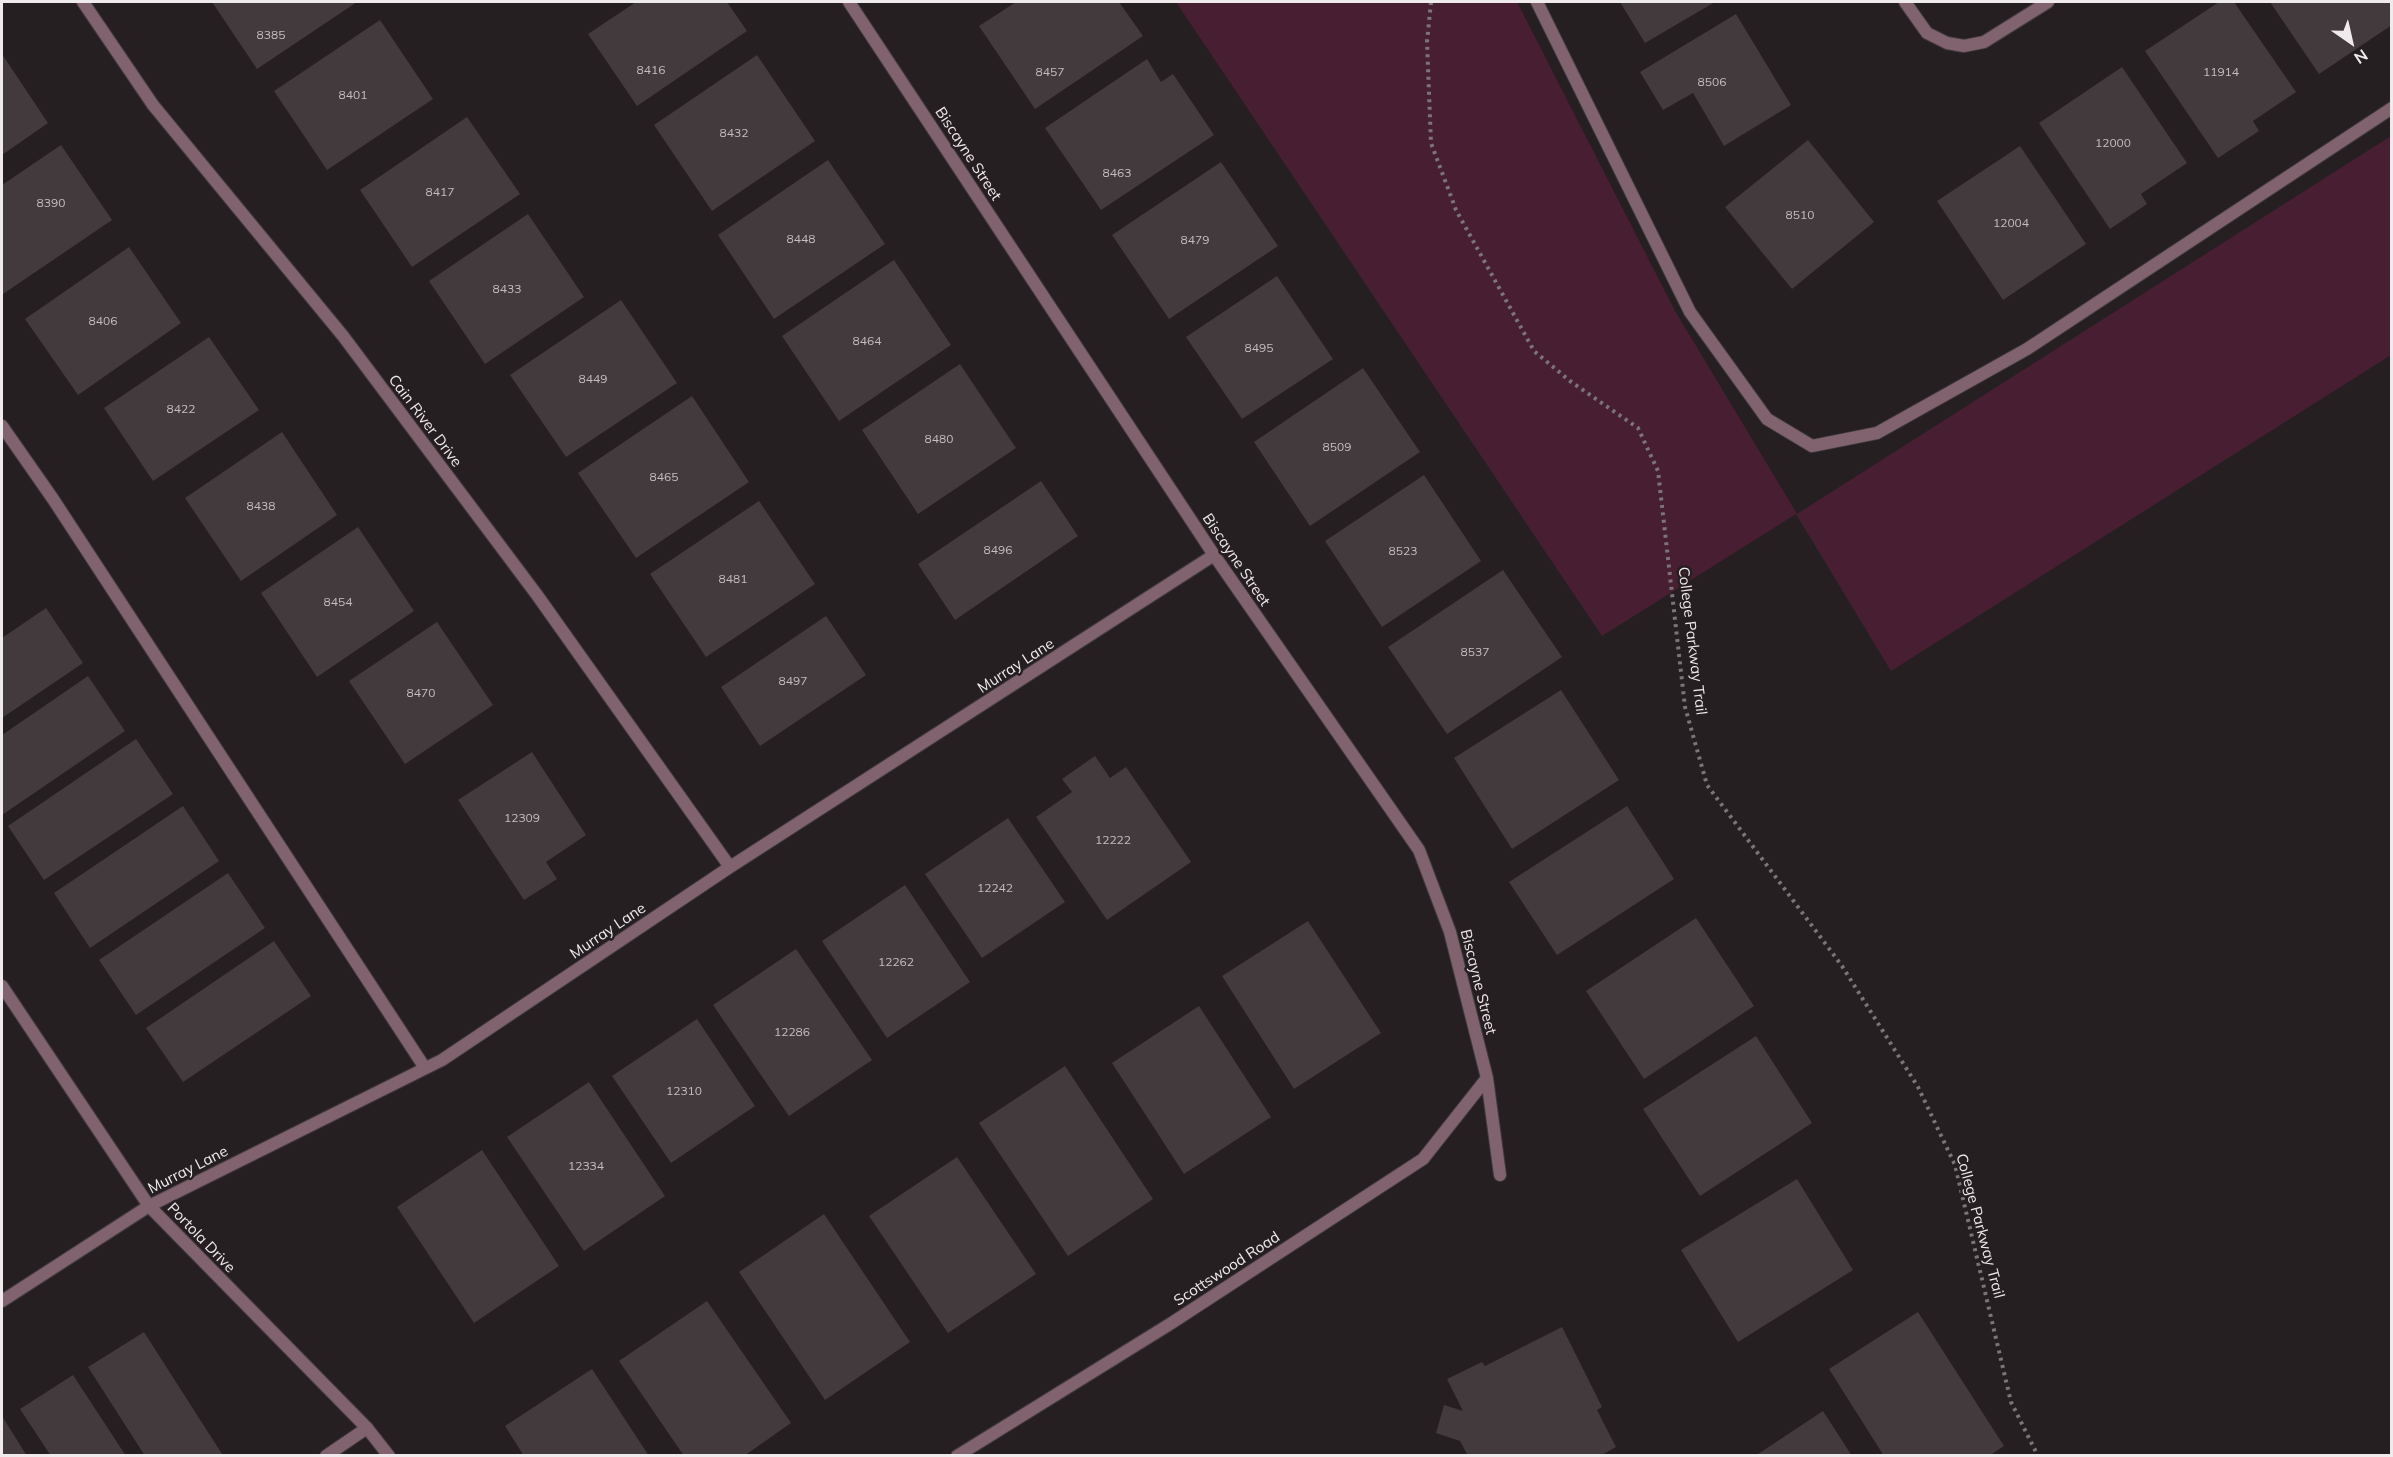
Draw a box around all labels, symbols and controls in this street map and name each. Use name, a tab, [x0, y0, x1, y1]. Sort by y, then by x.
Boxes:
north arrow	[2321, 12, 2381, 72]
house number: 8385	[257, 28, 285, 42]
text: N	[2350, 45, 2372, 69]
house number: 8416	[637, 63, 665, 77]
house number: 8457	[1036, 65, 1064, 79]
house number: 11914	[2203, 65, 2239, 79]
house number: 8506	[1698, 75, 1726, 89]
house number: 8401	[339, 88, 367, 102]
street label: Biscayne Street	[931, 104, 1005, 204]
house number: 8432	[720, 126, 748, 140]
house number: 12000	[2095, 136, 2131, 150]
house number: 8463	[1103, 166, 1131, 180]
house number: 8417	[426, 185, 454, 199]
house number: 8390	[37, 196, 65, 210]
house number: 8510	[1786, 208, 1814, 222]
house number: 12004	[1993, 216, 2029, 230]
house number: 8448	[787, 232, 815, 246]
house number: 8479	[1181, 233, 1209, 247]
house number: 8433	[493, 282, 521, 296]
house number: 8406	[89, 314, 117, 328]
house number: 8464	[853, 334, 881, 348]
house number: 8495	[1245, 341, 1273, 355]
street label: Cain River Drive	[384, 371, 466, 471]
house number: 8449	[579, 372, 607, 386]
house number: 8422	[167, 402, 195, 416]
house number: 8480	[925, 432, 953, 446]
house number: 8509	[1323, 440, 1351, 454]
house number: 8465	[650, 470, 678, 484]
house number: 8438	[247, 499, 275, 513]
street label: Biscayne Street	[1198, 510, 1274, 610]
house number: 8496	[984, 543, 1012, 557]
house number: 8523	[1389, 544, 1417, 558]
street label: College Parkway Trail	[1674, 566, 1710, 716]
house number: 8481	[719, 572, 747, 586]
house number: 8454	[324, 595, 352, 609]
street label: Murray Lane	[975, 635, 1057, 697]
house number: 8537	[1461, 645, 1489, 659]
house number: 8497	[779, 674, 807, 688]
house number: 8470	[407, 686, 435, 700]
house number: 12309	[504, 811, 540, 825]
house number: 12222	[1095, 833, 1131, 847]
house number: 12242	[977, 881, 1013, 895]
street label: Murray Lane	[567, 899, 649, 963]
street label: Biscayne Street	[1456, 928, 1500, 1036]
house number: 12262	[878, 955, 914, 969]
house number: 12286	[774, 1025, 810, 1039]
house number: 12310	[666, 1084, 702, 1098]
street label: Murray Lane	[145, 1142, 231, 1198]
street label: College Parkway Trail	[1952, 1152, 2008, 1300]
house number: 12334	[568, 1159, 604, 1173]
street label: Portola Drive	[163, 1199, 239, 1277]
street label: Scottswood Road	[1171, 1228, 1283, 1310]

